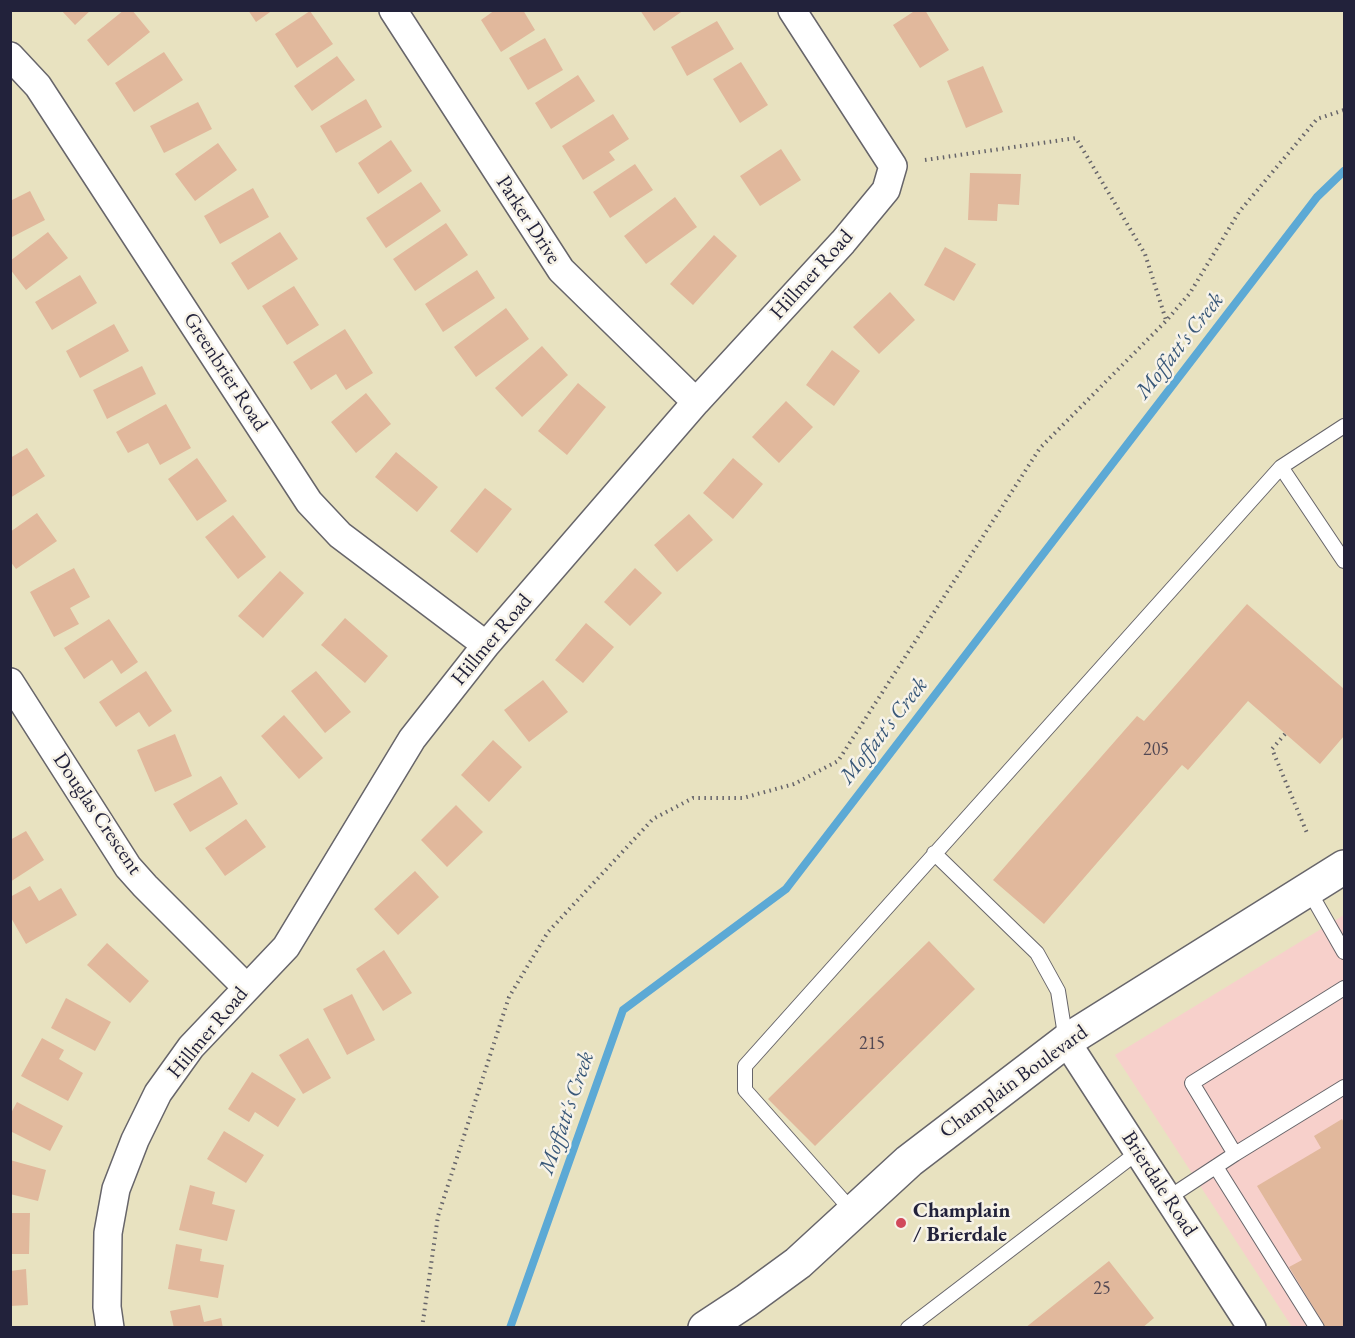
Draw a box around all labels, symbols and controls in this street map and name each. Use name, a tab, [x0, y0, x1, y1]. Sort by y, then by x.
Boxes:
street label: Parker Drive	[490, 171, 566, 269]
street label: Hillmer Road	[765, 225, 859, 325]
water label: Moffatt's Creek	[1130, 287, 1230, 405]
street label: Greenbrier Road	[177, 308, 273, 436]
street label: Hillmer Road	[446, 589, 538, 691]
water label: Moffatt's Creek	[834, 672, 934, 790]
house number: 205	[1143, 739, 1169, 761]
street label: Douglas Crescent	[47, 748, 147, 880]
street label: Hillmer Road	[162, 982, 254, 1084]
street label: Champlain Boulevard	[935, 1020, 1093, 1144]
house number: 215	[859, 1033, 885, 1055]
water label: Moffatt's Creek	[534, 1048, 600, 1178]
street label: Brierdale Road	[1116, 1127, 1202, 1241]
place label: Champlain / Brierdale	[913, 1198, 1010, 1248]
marker: Champlain / Brierdale	[894, 1216, 908, 1230]
house number: 25	[1093, 1278, 1111, 1300]

